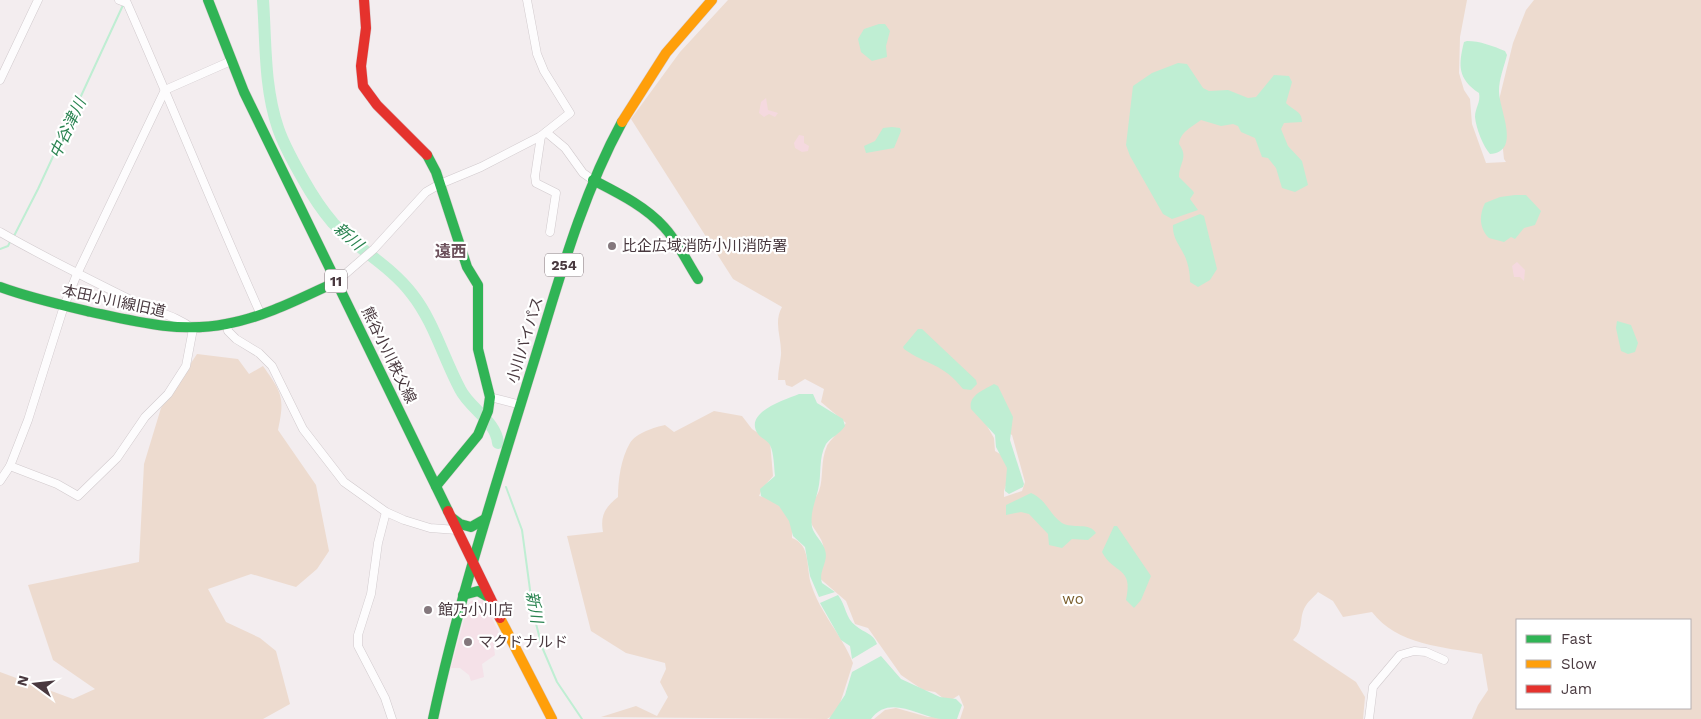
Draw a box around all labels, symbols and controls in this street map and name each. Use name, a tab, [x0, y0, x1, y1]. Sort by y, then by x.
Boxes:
water label: 中谷津川	[45, 93, 90, 161]
water label: 新川	[330, 219, 368, 255]
place label: 比企広域消防小川消防署	[622, 237, 787, 255]
marker: 比企広域消防小川消防署	[606, 240, 618, 252]
district label: 遠西	[435, 242, 467, 261]
road number: 254	[545, 254, 583, 276]
road number: 11	[325, 270, 347, 292]
street label: 本田小川線旧道	[61, 281, 167, 321]
street label: 小川バイパス	[503, 294, 547, 386]
street label: 熊谷小川秩父線	[358, 304, 420, 406]
water label: 新川	[522, 590, 547, 626]
park label: wo	[1062, 590, 1084, 608]
place label: 館乃小川店	[438, 601, 513, 619]
marker: 館乃小川店	[422, 604, 434, 616]
legend	[1516, 619, 1691, 709]
text: Fast	[1561, 630, 1593, 648]
place label: マクドナルド	[478, 633, 568, 651]
marker: マクドナルド	[462, 636, 474, 648]
text: Slow	[1561, 655, 1597, 673]
north arrow	[10, 659, 60, 709]
text: N	[13, 674, 32, 688]
text: Jam	[1561, 680, 1592, 698]

